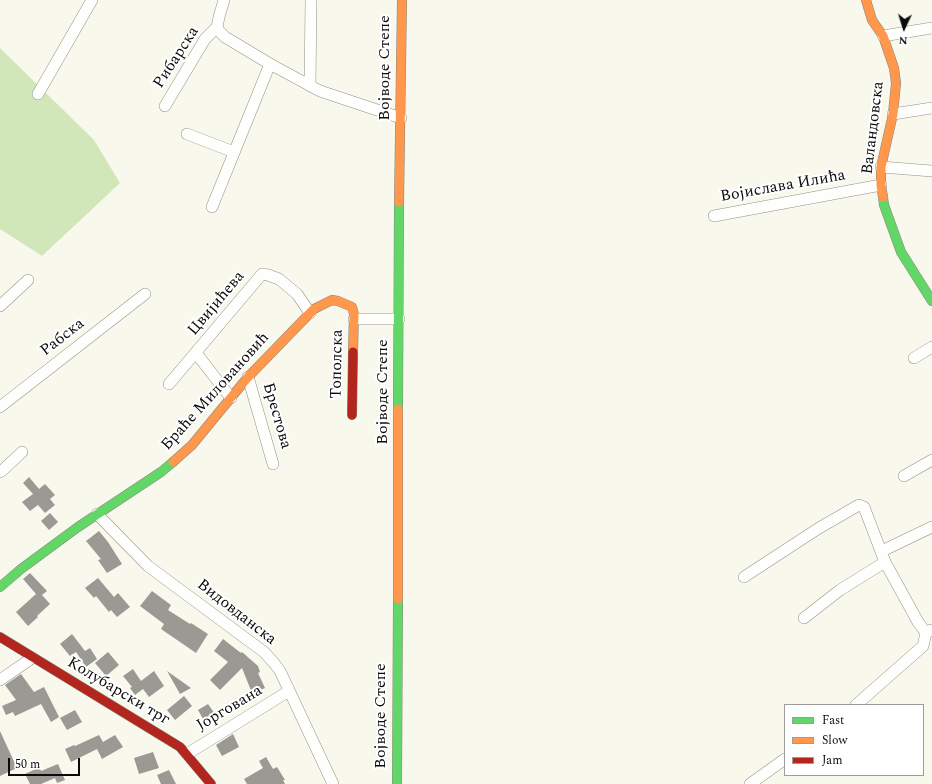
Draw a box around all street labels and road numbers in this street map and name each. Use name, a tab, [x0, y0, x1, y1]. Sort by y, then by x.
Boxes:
street label: Војводе Степе	[376, 15, 396, 121]
street label: Рибарска	[150, 24, 204, 92]
street label: Валандовска	[859, 80, 889, 176]
street label: Војислава Илића	[719, 167, 847, 207]
street label: Цвијићева	[185, 268, 249, 340]
street label: Рабска	[37, 315, 89, 361]
street label: Браће Миловановић	[158, 329, 274, 455]
street label: Тополска	[328, 329, 348, 399]
street label: Војводе Степе	[374, 339, 394, 445]
street label: Брестова	[257, 381, 295, 451]
street label: Видовданска	[192, 576, 280, 650]
street label: Колубарски трг	[63, 654, 173, 730]
street label: Војводе Степе	[372, 663, 392, 769]
street label: Јоргована	[194, 682, 266, 736]

